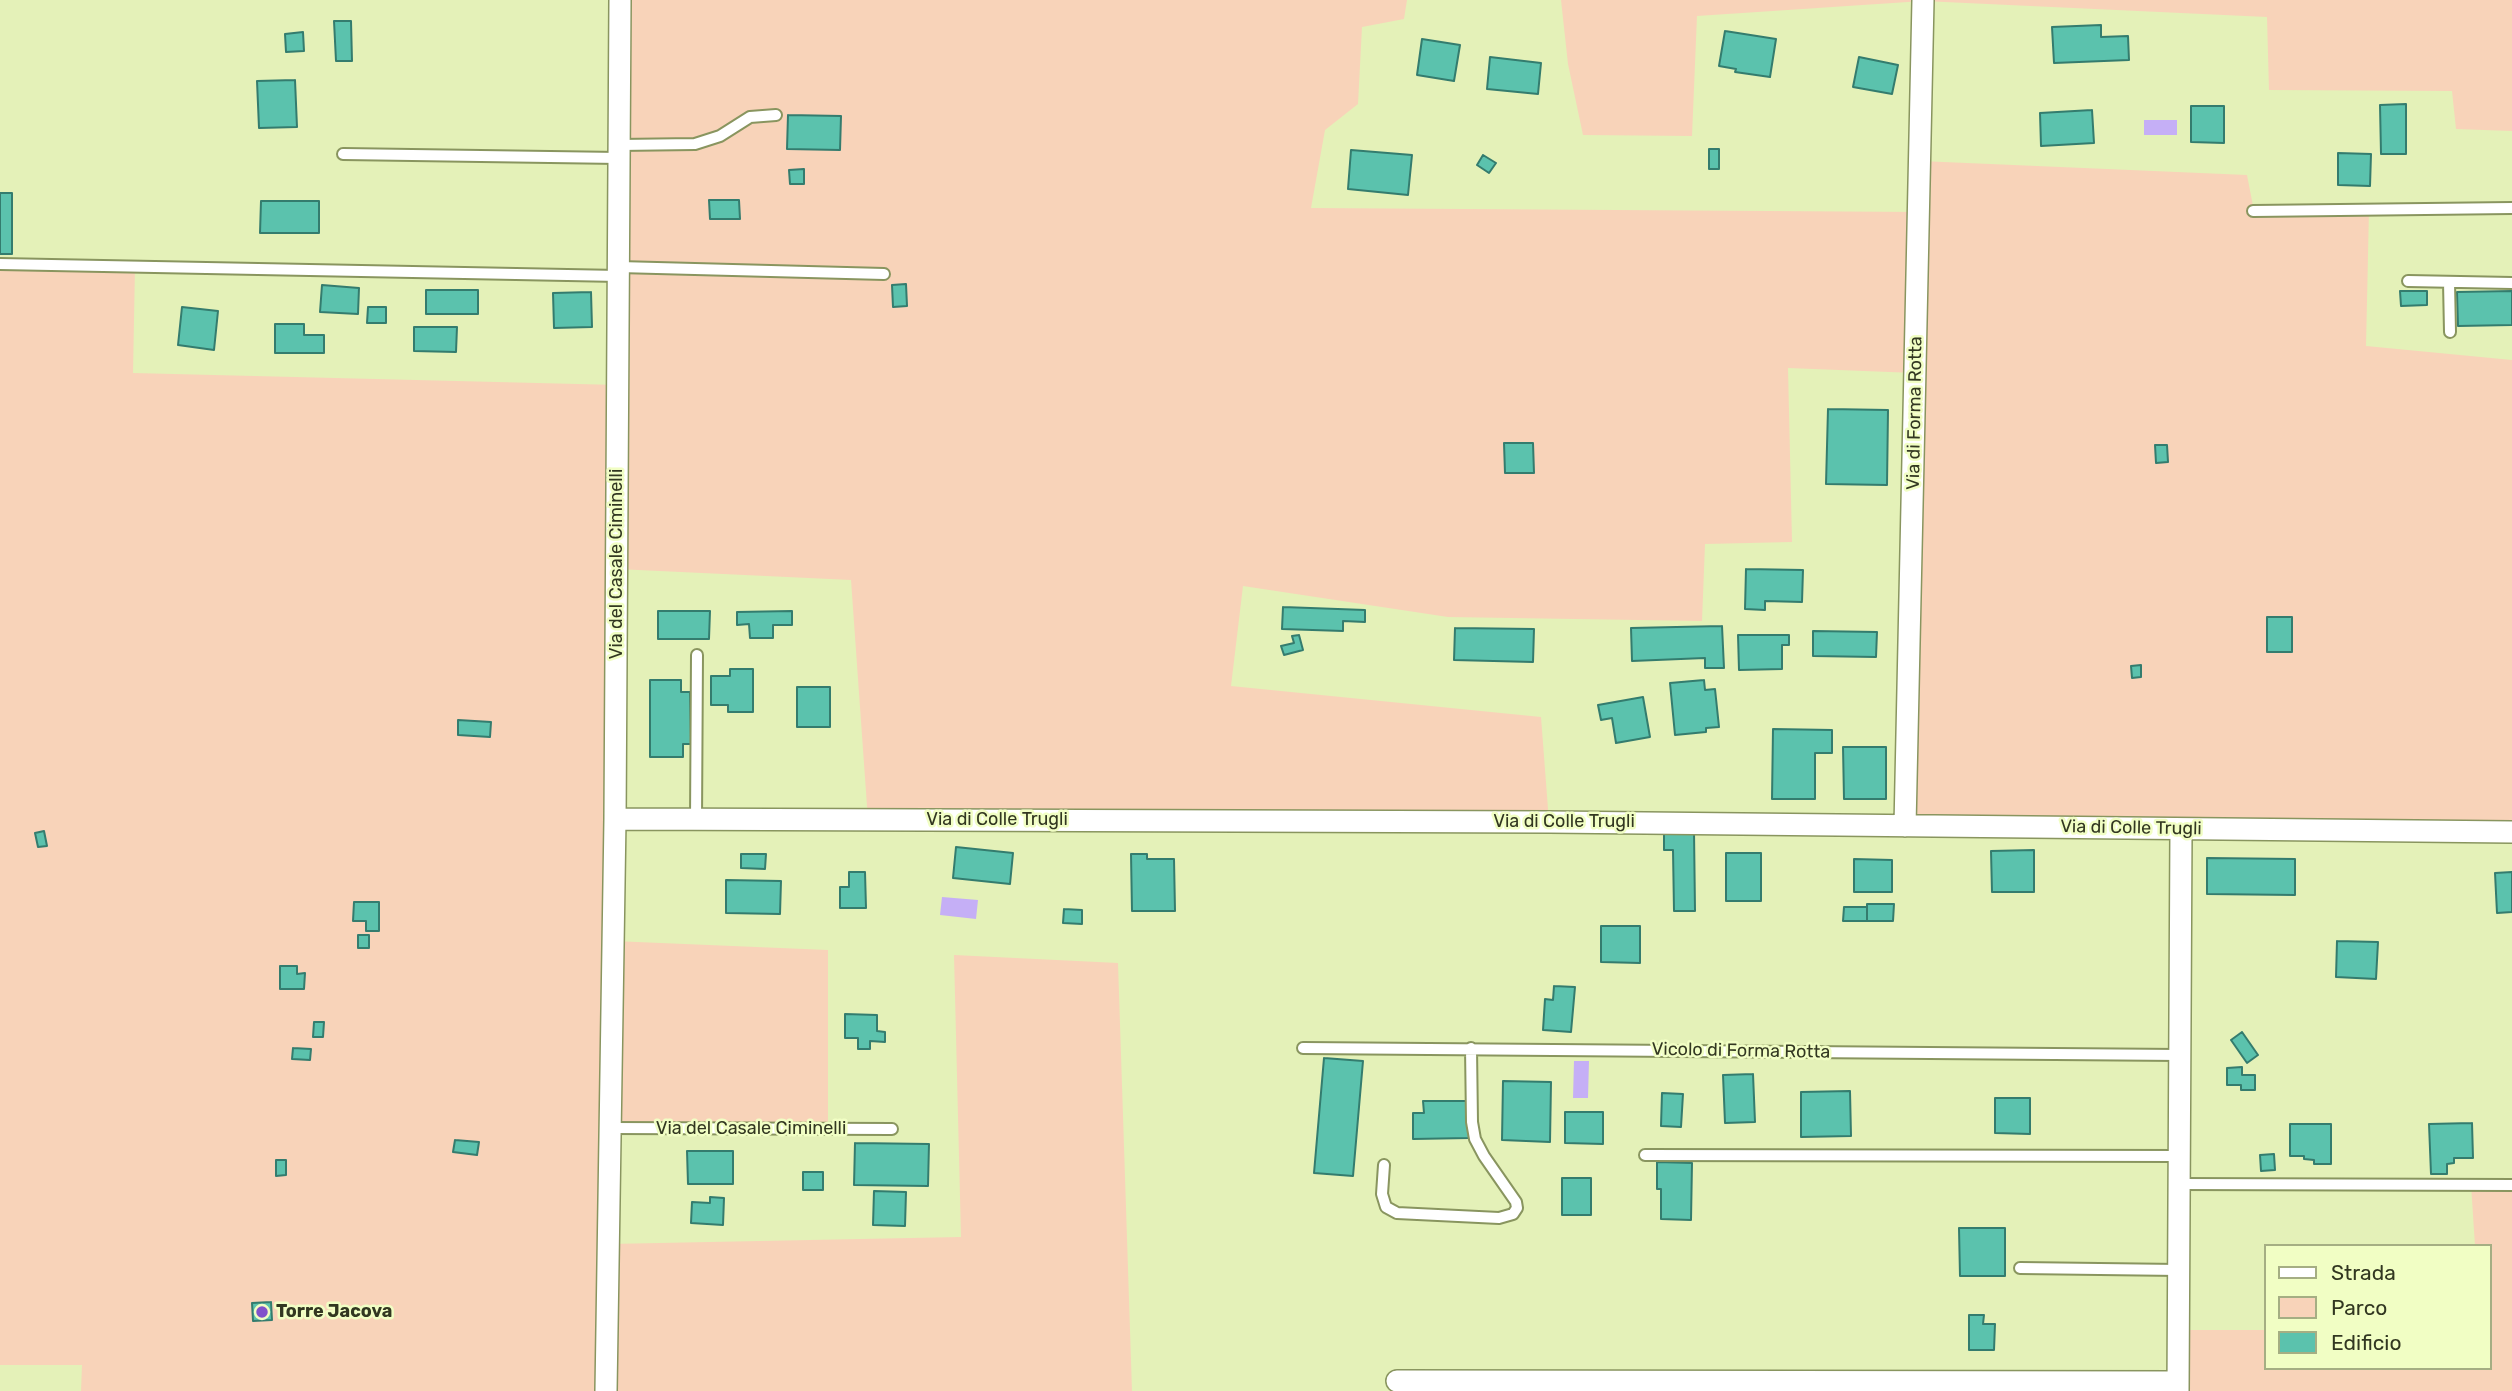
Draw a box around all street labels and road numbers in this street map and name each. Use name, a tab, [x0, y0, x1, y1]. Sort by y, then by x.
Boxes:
street label: Via di Forma Rotta	[1903, 336, 1927, 490]
street label: Via del Casale Ciminelli	[606, 469, 628, 659]
street label: Via di Colle Trugli	[926, 809, 1068, 831]
street label: Via di Colle Trugli	[1493, 811, 1635, 833]
street label: Via di Colle Trugli	[2060, 816, 2202, 840]
street label: Vicolo di Forma Rotta	[1651, 1039, 1831, 1063]
street label: Via del Casale Ciminelli	[656, 1118, 846, 1140]

